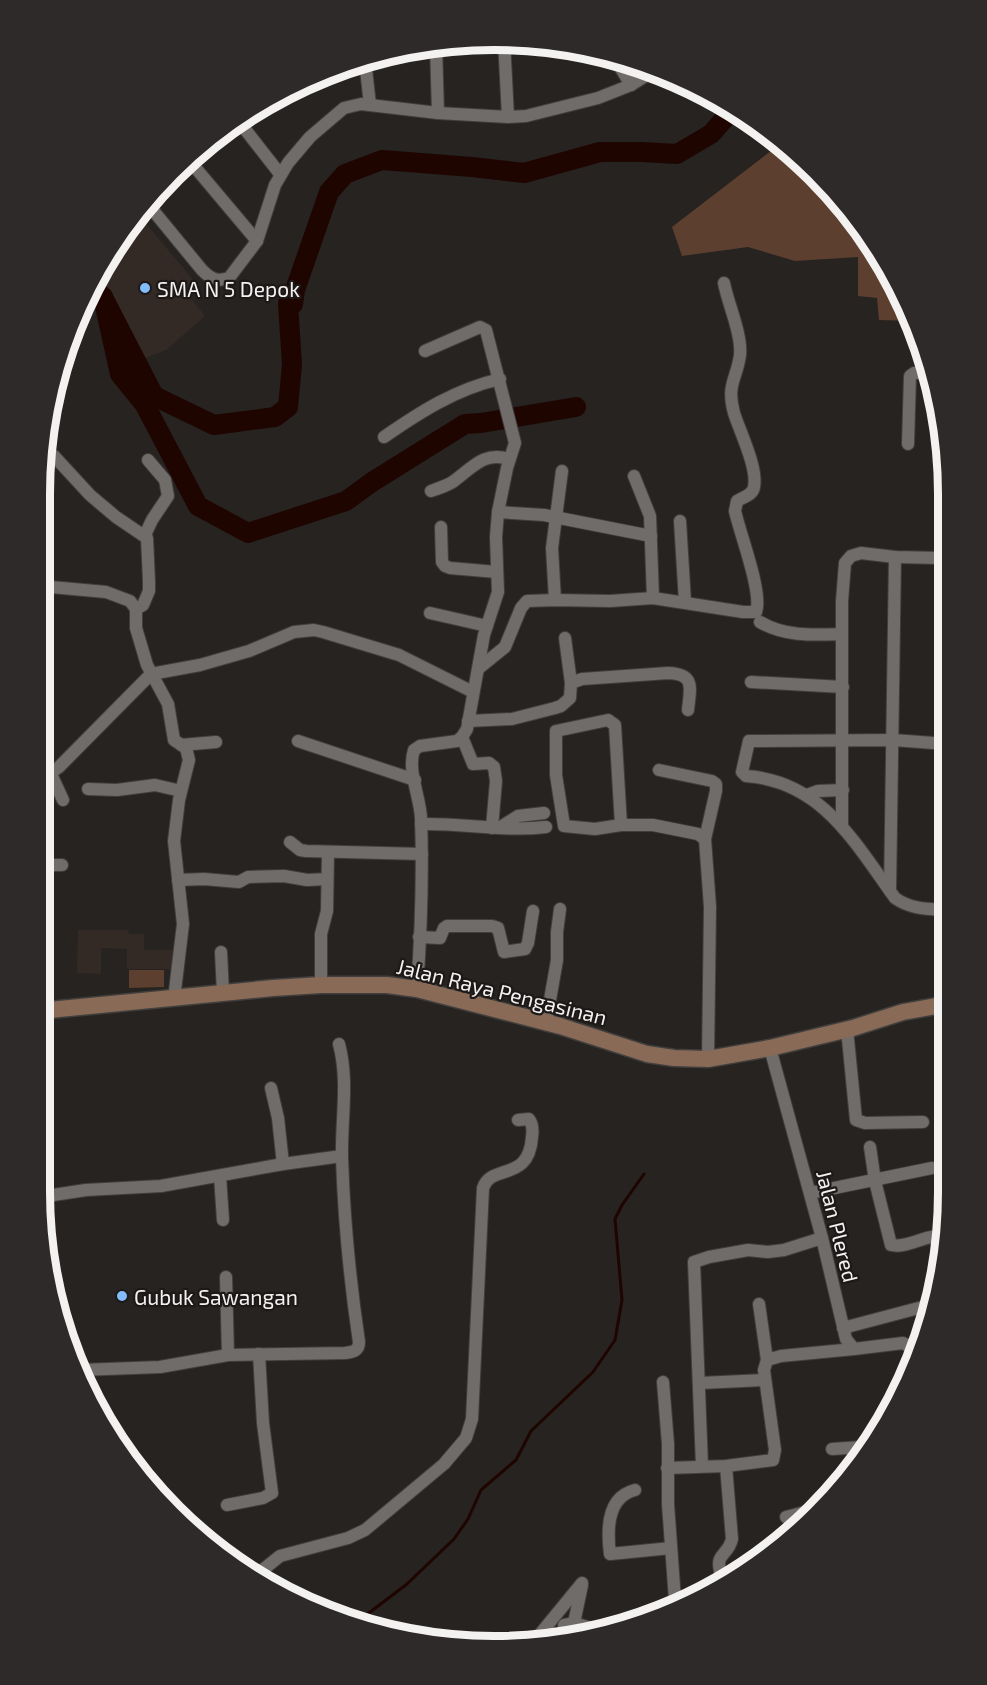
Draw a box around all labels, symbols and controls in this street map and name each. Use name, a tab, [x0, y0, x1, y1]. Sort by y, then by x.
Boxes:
place label: SMA N 5 Depok	[157, 276, 300, 301]
marker: SMA N 5 Depok	[138, 281, 152, 295]
street label: Jalan Raya Pengasinan	[394, 953, 610, 1029]
street label: Jalan Plered	[812, 1167, 864, 1285]
place label: Gubuk Sawangan	[134, 1284, 298, 1309]
marker: Gubuk Sawangan	[115, 1289, 129, 1303]

